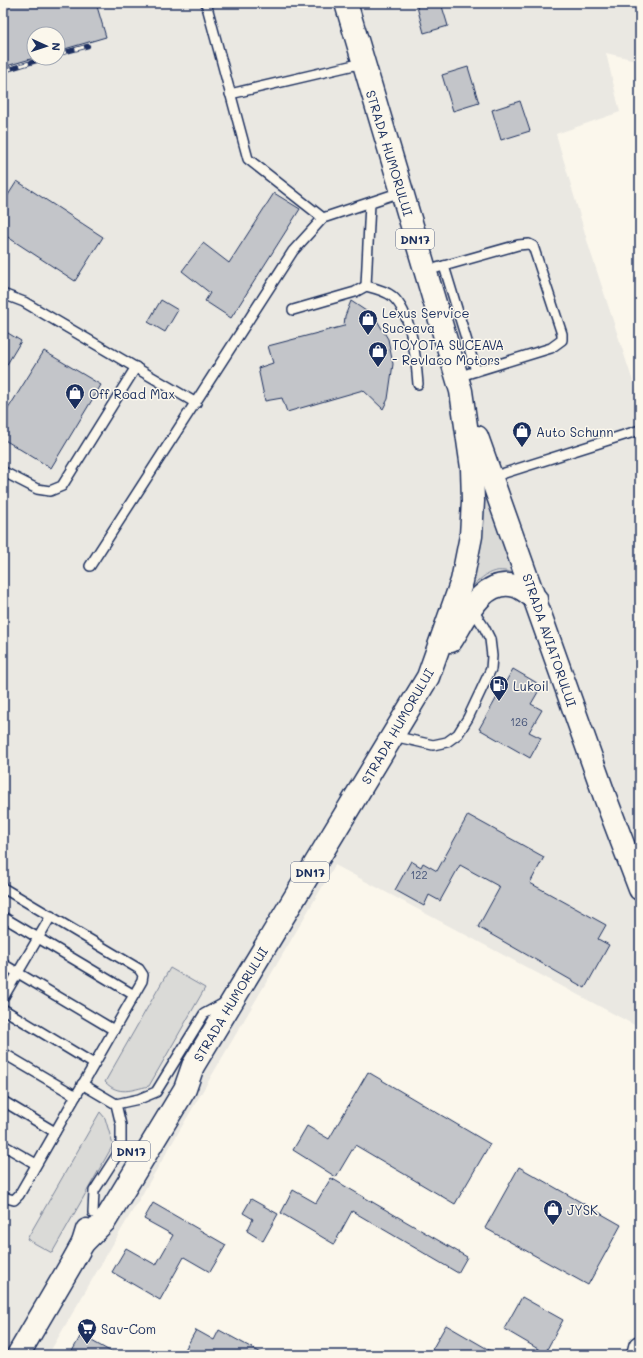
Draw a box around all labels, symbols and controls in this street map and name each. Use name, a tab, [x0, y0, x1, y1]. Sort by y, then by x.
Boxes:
north arrow	[26, 26, 66, 66]
text: N	[49, 42, 64, 51]
street label: STRADA HUMORULUI	[363, 88, 417, 218]
road number: DN17	[396, 229, 434, 249]
place label: Lexus Service Suceava	[382, 304, 470, 336]
shop icon: Lexus Service Suceava	[357, 308, 379, 336]
place label: TOYOTA SUCEAVA - Revlaco Motors	[392, 336, 504, 368]
shop icon: TOYOTA SUCEAVA - Revlaco Motors	[367, 340, 389, 368]
shop icon: Off Road Max	[64, 382, 86, 410]
place label: Off Road Max	[89, 385, 176, 402]
shop icon: Auto Schunn	[511, 420, 533, 448]
place label: Auto Schunn	[536, 423, 614, 440]
street label: STRADA AVIATORULUI	[519, 571, 581, 709]
street label: STRADA HUMORULUI	[357, 665, 437, 787]
fuel station icon: Lukoil	[488, 674, 510, 702]
place label: Lukoil	[513, 677, 549, 694]
house number: 126	[510, 714, 528, 729]
road number: DN17	[291, 862, 329, 882]
house number: 122	[410, 867, 428, 882]
street label: STRADA HUMORULUI	[189, 943, 271, 1064]
road number: DN17	[112, 1141, 150, 1161]
shop icon: JYSK	[542, 1198, 564, 1226]
place label: JYSK	[567, 1201, 598, 1218]
supermarket icon: Sav-Com	[76, 1317, 98, 1345]
place label: Sav-Com	[101, 1320, 156, 1337]

